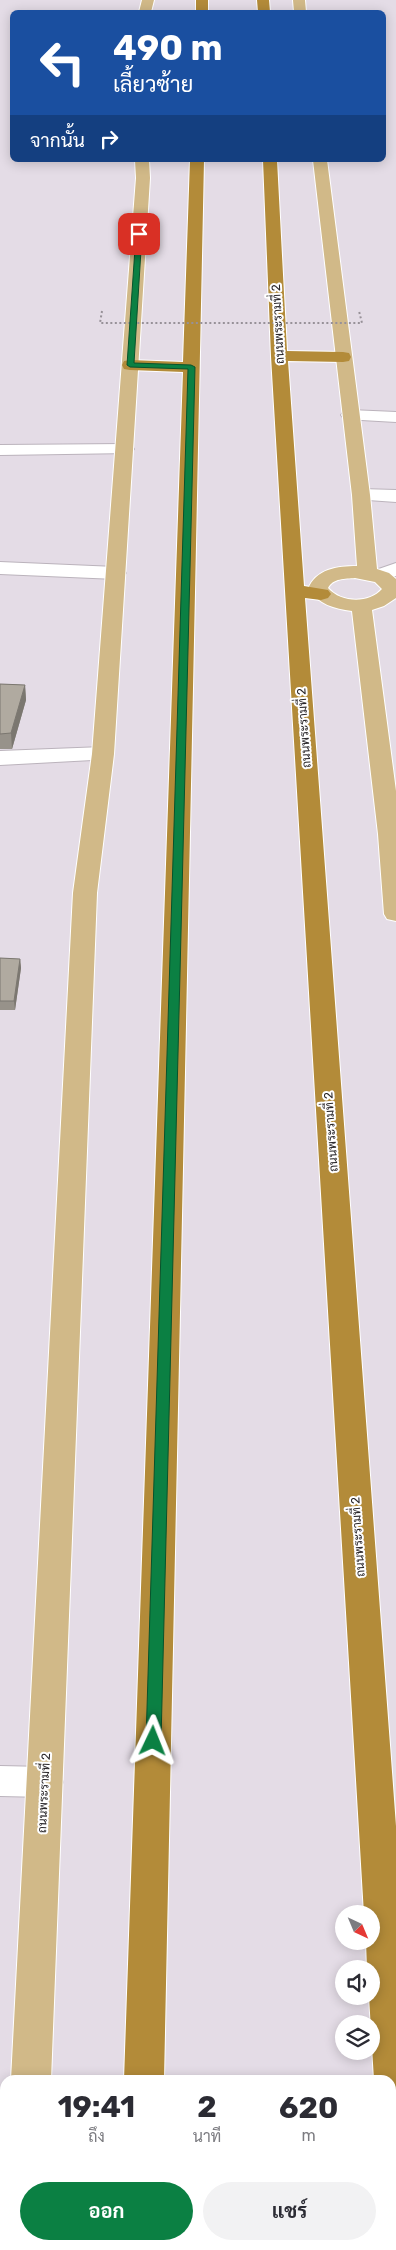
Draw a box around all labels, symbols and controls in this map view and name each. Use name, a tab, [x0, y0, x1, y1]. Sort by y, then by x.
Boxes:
text: 490 m	[113, 27, 223, 69]
icon: left	[30, 30, 95, 95]
text: เลี้ยวซ้าย	[113, 71, 193, 98]
icon: right	[95, 125, 123, 153]
text: จากนั้น	[30, 129, 85, 152]
pin	[118, 213, 160, 255]
icon: arrive	[125, 220, 153, 248]
street label: ถนนพระรามที่ 2	[265, 284, 287, 365]
street label: ถนนพระรามที่ 2	[290, 688, 314, 769]
street label: ถนนพระรามที่ 2	[317, 1092, 341, 1173]
street label: ถนนพระรามที่ 2	[344, 1497, 368, 1578]
position arrow	[126, 1714, 178, 1766]
street label: ถนนพระรามที่ 2	[31, 1752, 53, 1833]
north arrow	[335, 1905, 380, 1950]
map controls	[335, 1905, 380, 2060]
button: sound	[335, 1960, 380, 2005]
button: layers	[335, 2015, 380, 2060]
text: 19:41	[58, 2089, 135, 2125]
text: 2	[197, 2089, 217, 2125]
text: 620	[279, 2090, 338, 2126]
text: m	[302, 2126, 316, 2145]
text: ถึง	[88, 2127, 105, 2146]
text: นาที	[193, 2127, 221, 2146]
button: ออก	[20, 2182, 193, 2240]
button: แชร์	[203, 2182, 376, 2240]

